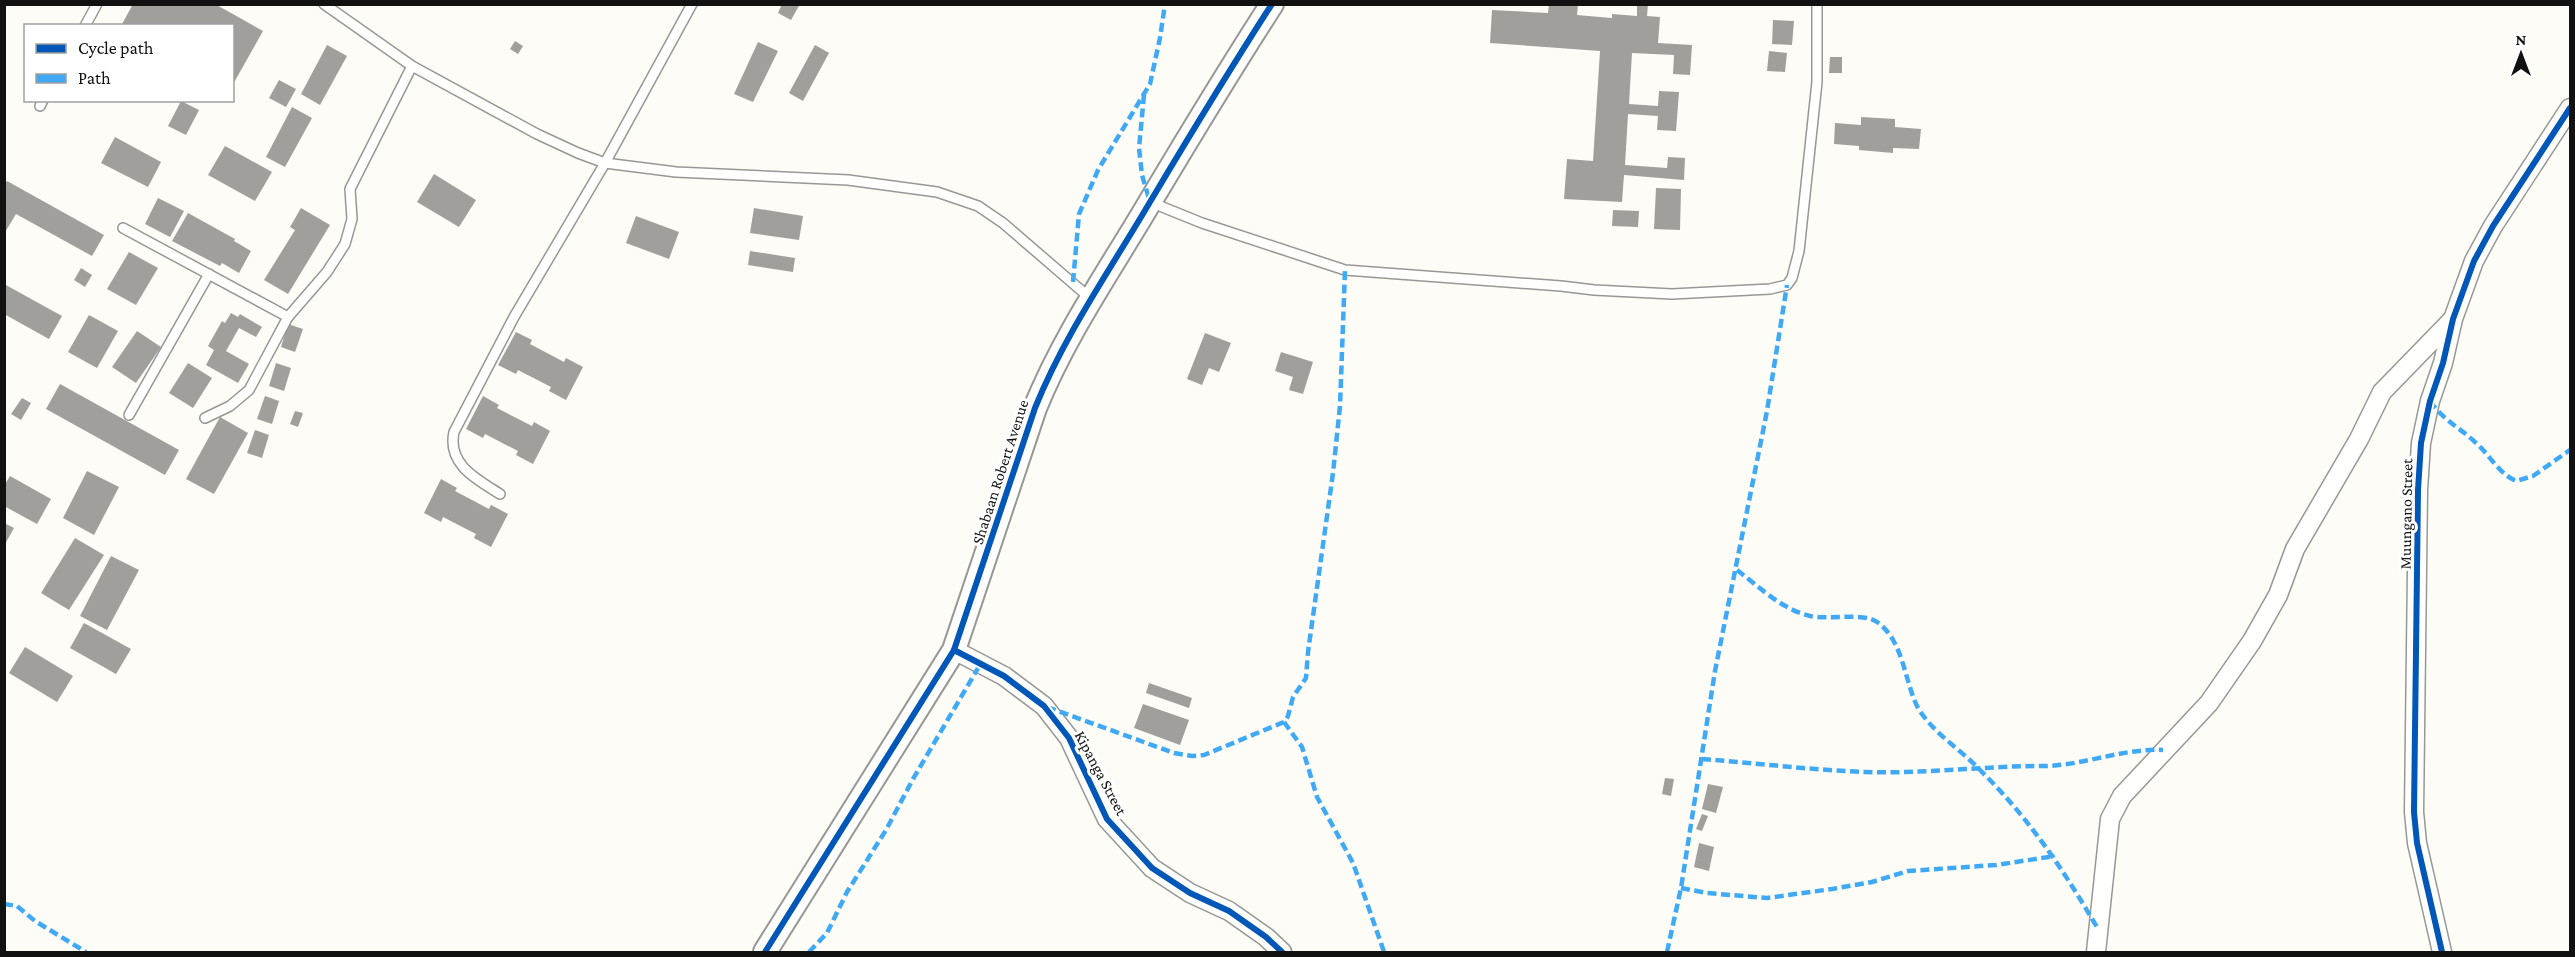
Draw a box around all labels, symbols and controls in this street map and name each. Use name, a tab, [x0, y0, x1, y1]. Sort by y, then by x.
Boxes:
legend	[24, 24, 234, 102]
north arrow	[2491, 24, 2551, 84]
text: N	[2516, 31, 2527, 48]
text: Cycle path	[78, 38, 154, 58]
text: Path	[78, 68, 111, 88]
street label: Shabaan Robert Avenue	[969, 398, 1031, 546]
street label: Muungano Street	[2397, 458, 2416, 570]
street label: Kipanga Street	[1071, 728, 1131, 819]

